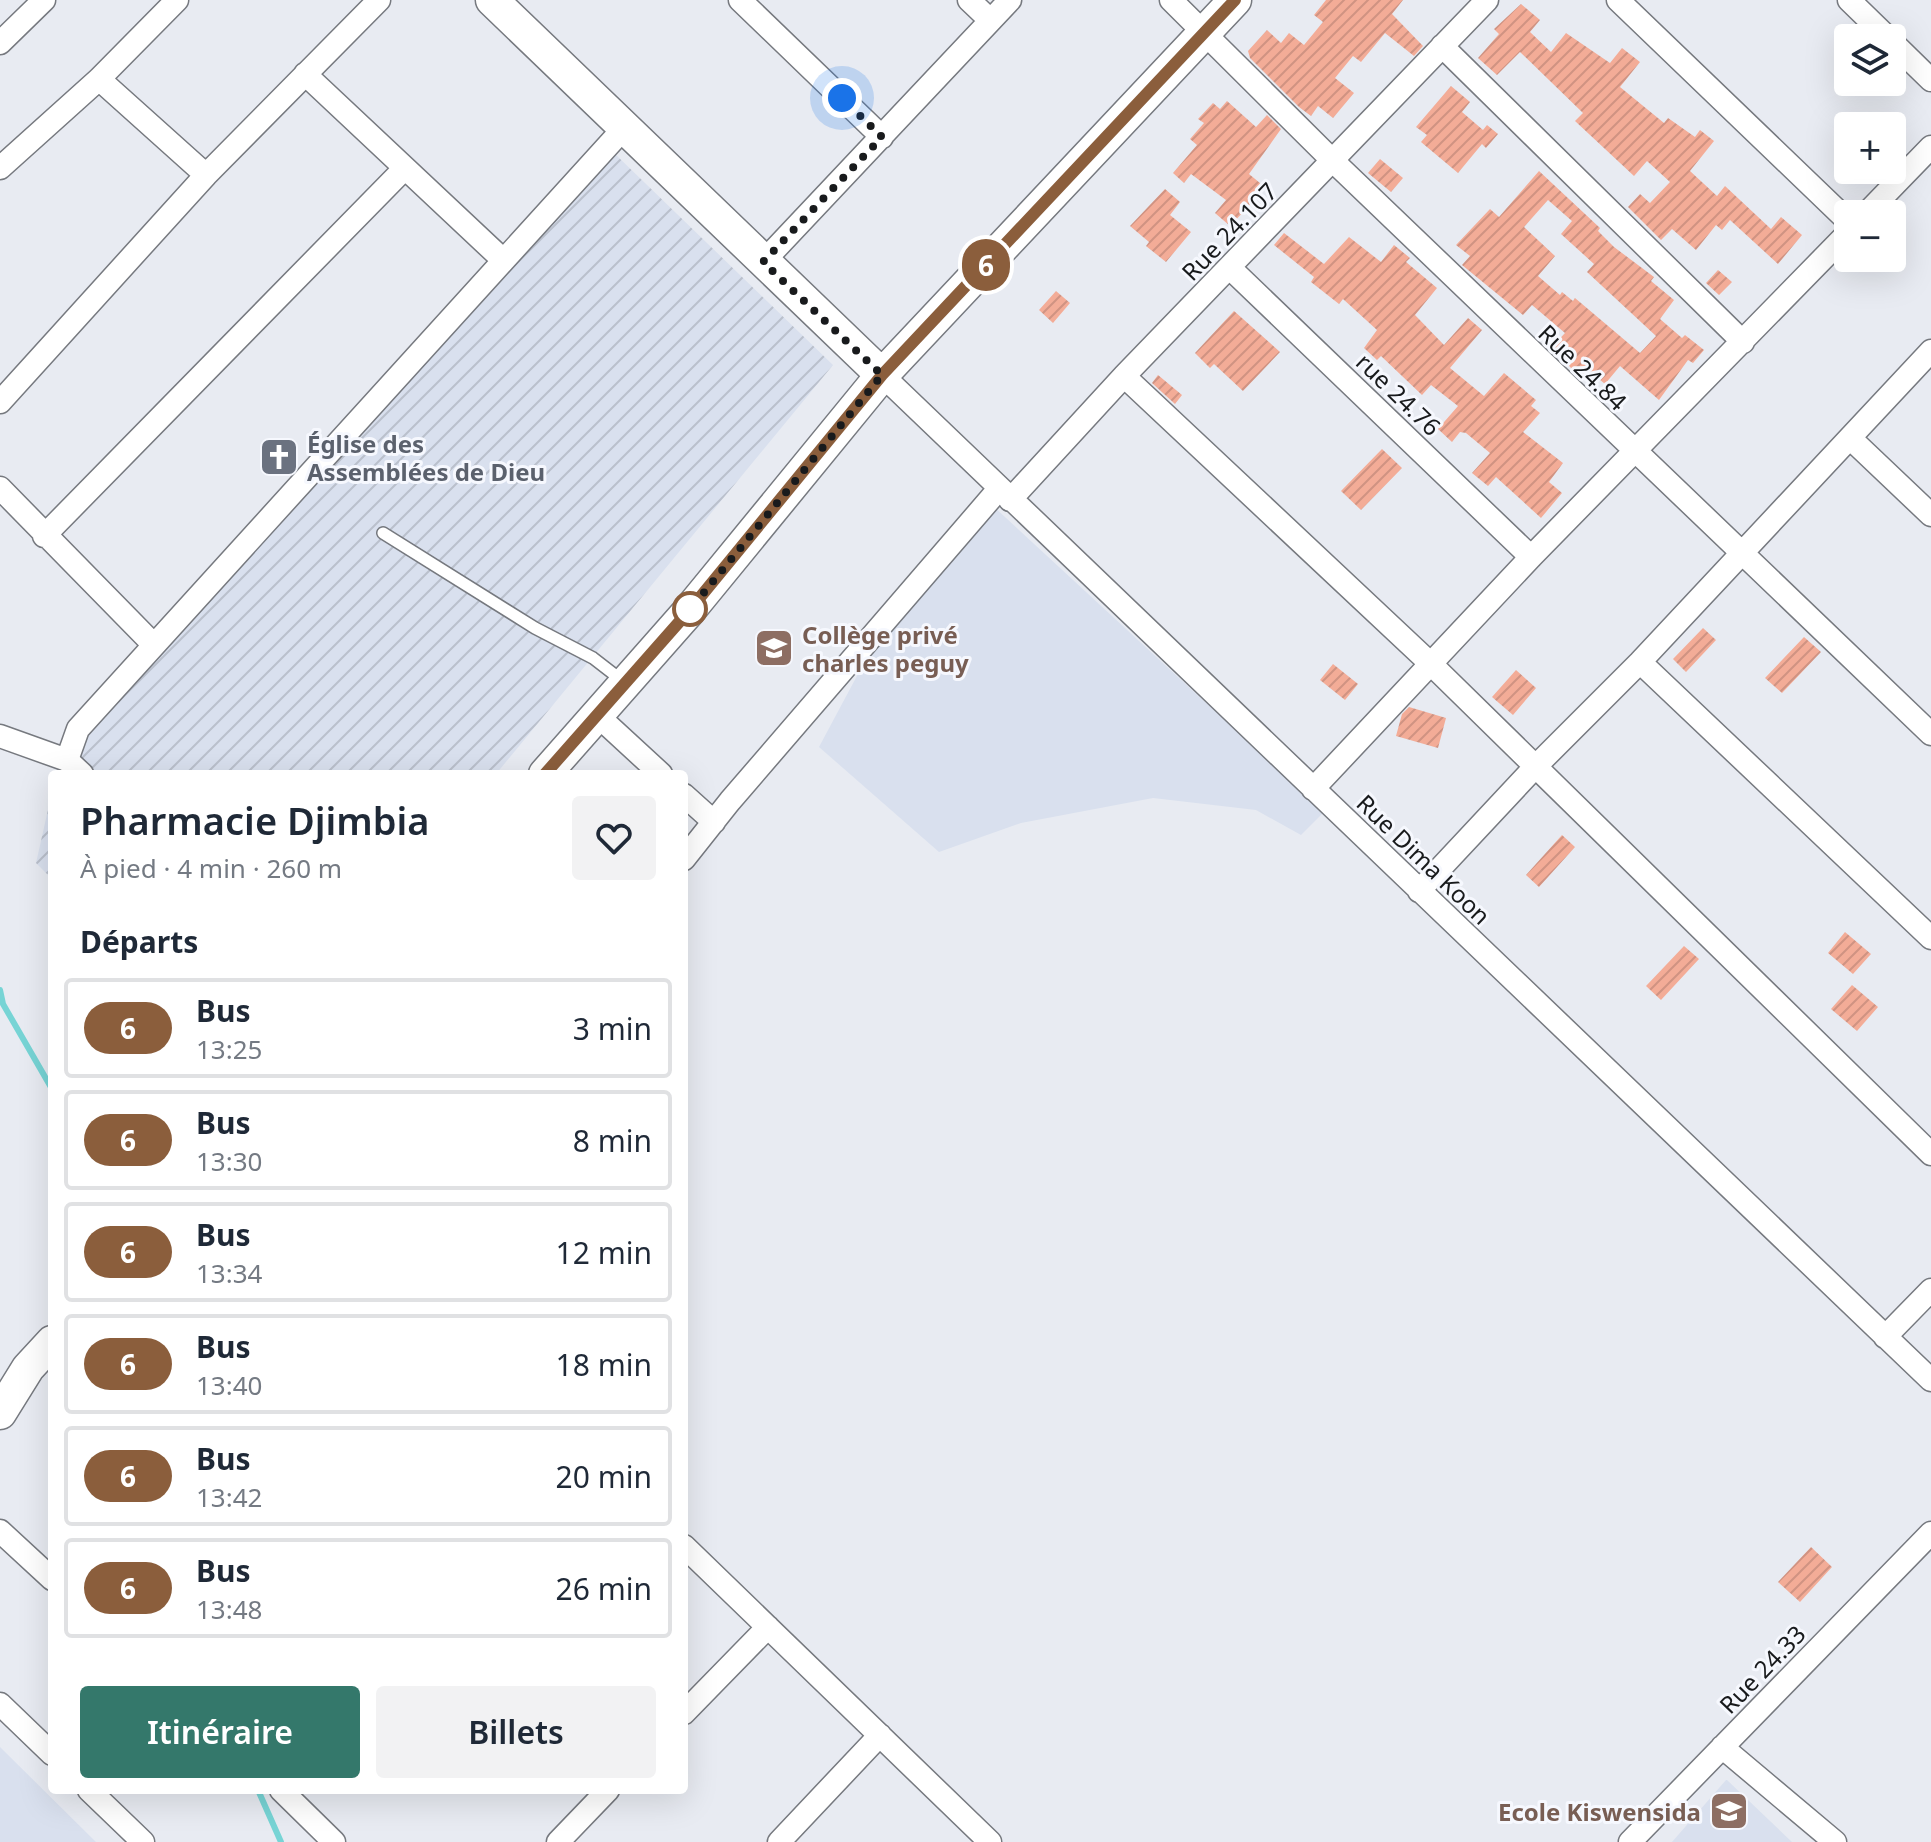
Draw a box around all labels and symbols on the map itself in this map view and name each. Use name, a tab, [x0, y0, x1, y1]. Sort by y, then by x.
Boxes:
your location	[822, 78, 862, 118]
street label: Rue 24.107	[1174, 175, 1284, 287]
line badge: 6	[960, 239, 1012, 291]
street label: Rue 24.84	[1532, 317, 1635, 418]
street label: rue 24.76	[1349, 345, 1449, 443]
place label: Église des Assemblées de Dieu	[307, 427, 545, 488]
church icon: Église des Assemblées de Dieu	[258, 436, 300, 478]
unlabelled marker	[673, 592, 707, 626]
place label: Collège privé charles peguy	[802, 618, 969, 679]
school or university icon: Collège privé charles peguy	[753, 627, 795, 669]
street label: Rue Dima Koon	[1350, 787, 1498, 931]
street label: Rue 24.33	[1712, 1618, 1812, 1720]
school or university icon: Ecole Kiswensida	[1708, 1790, 1750, 1832]
place label: Ecole Kiswensida	[1498, 1795, 1701, 1828]

